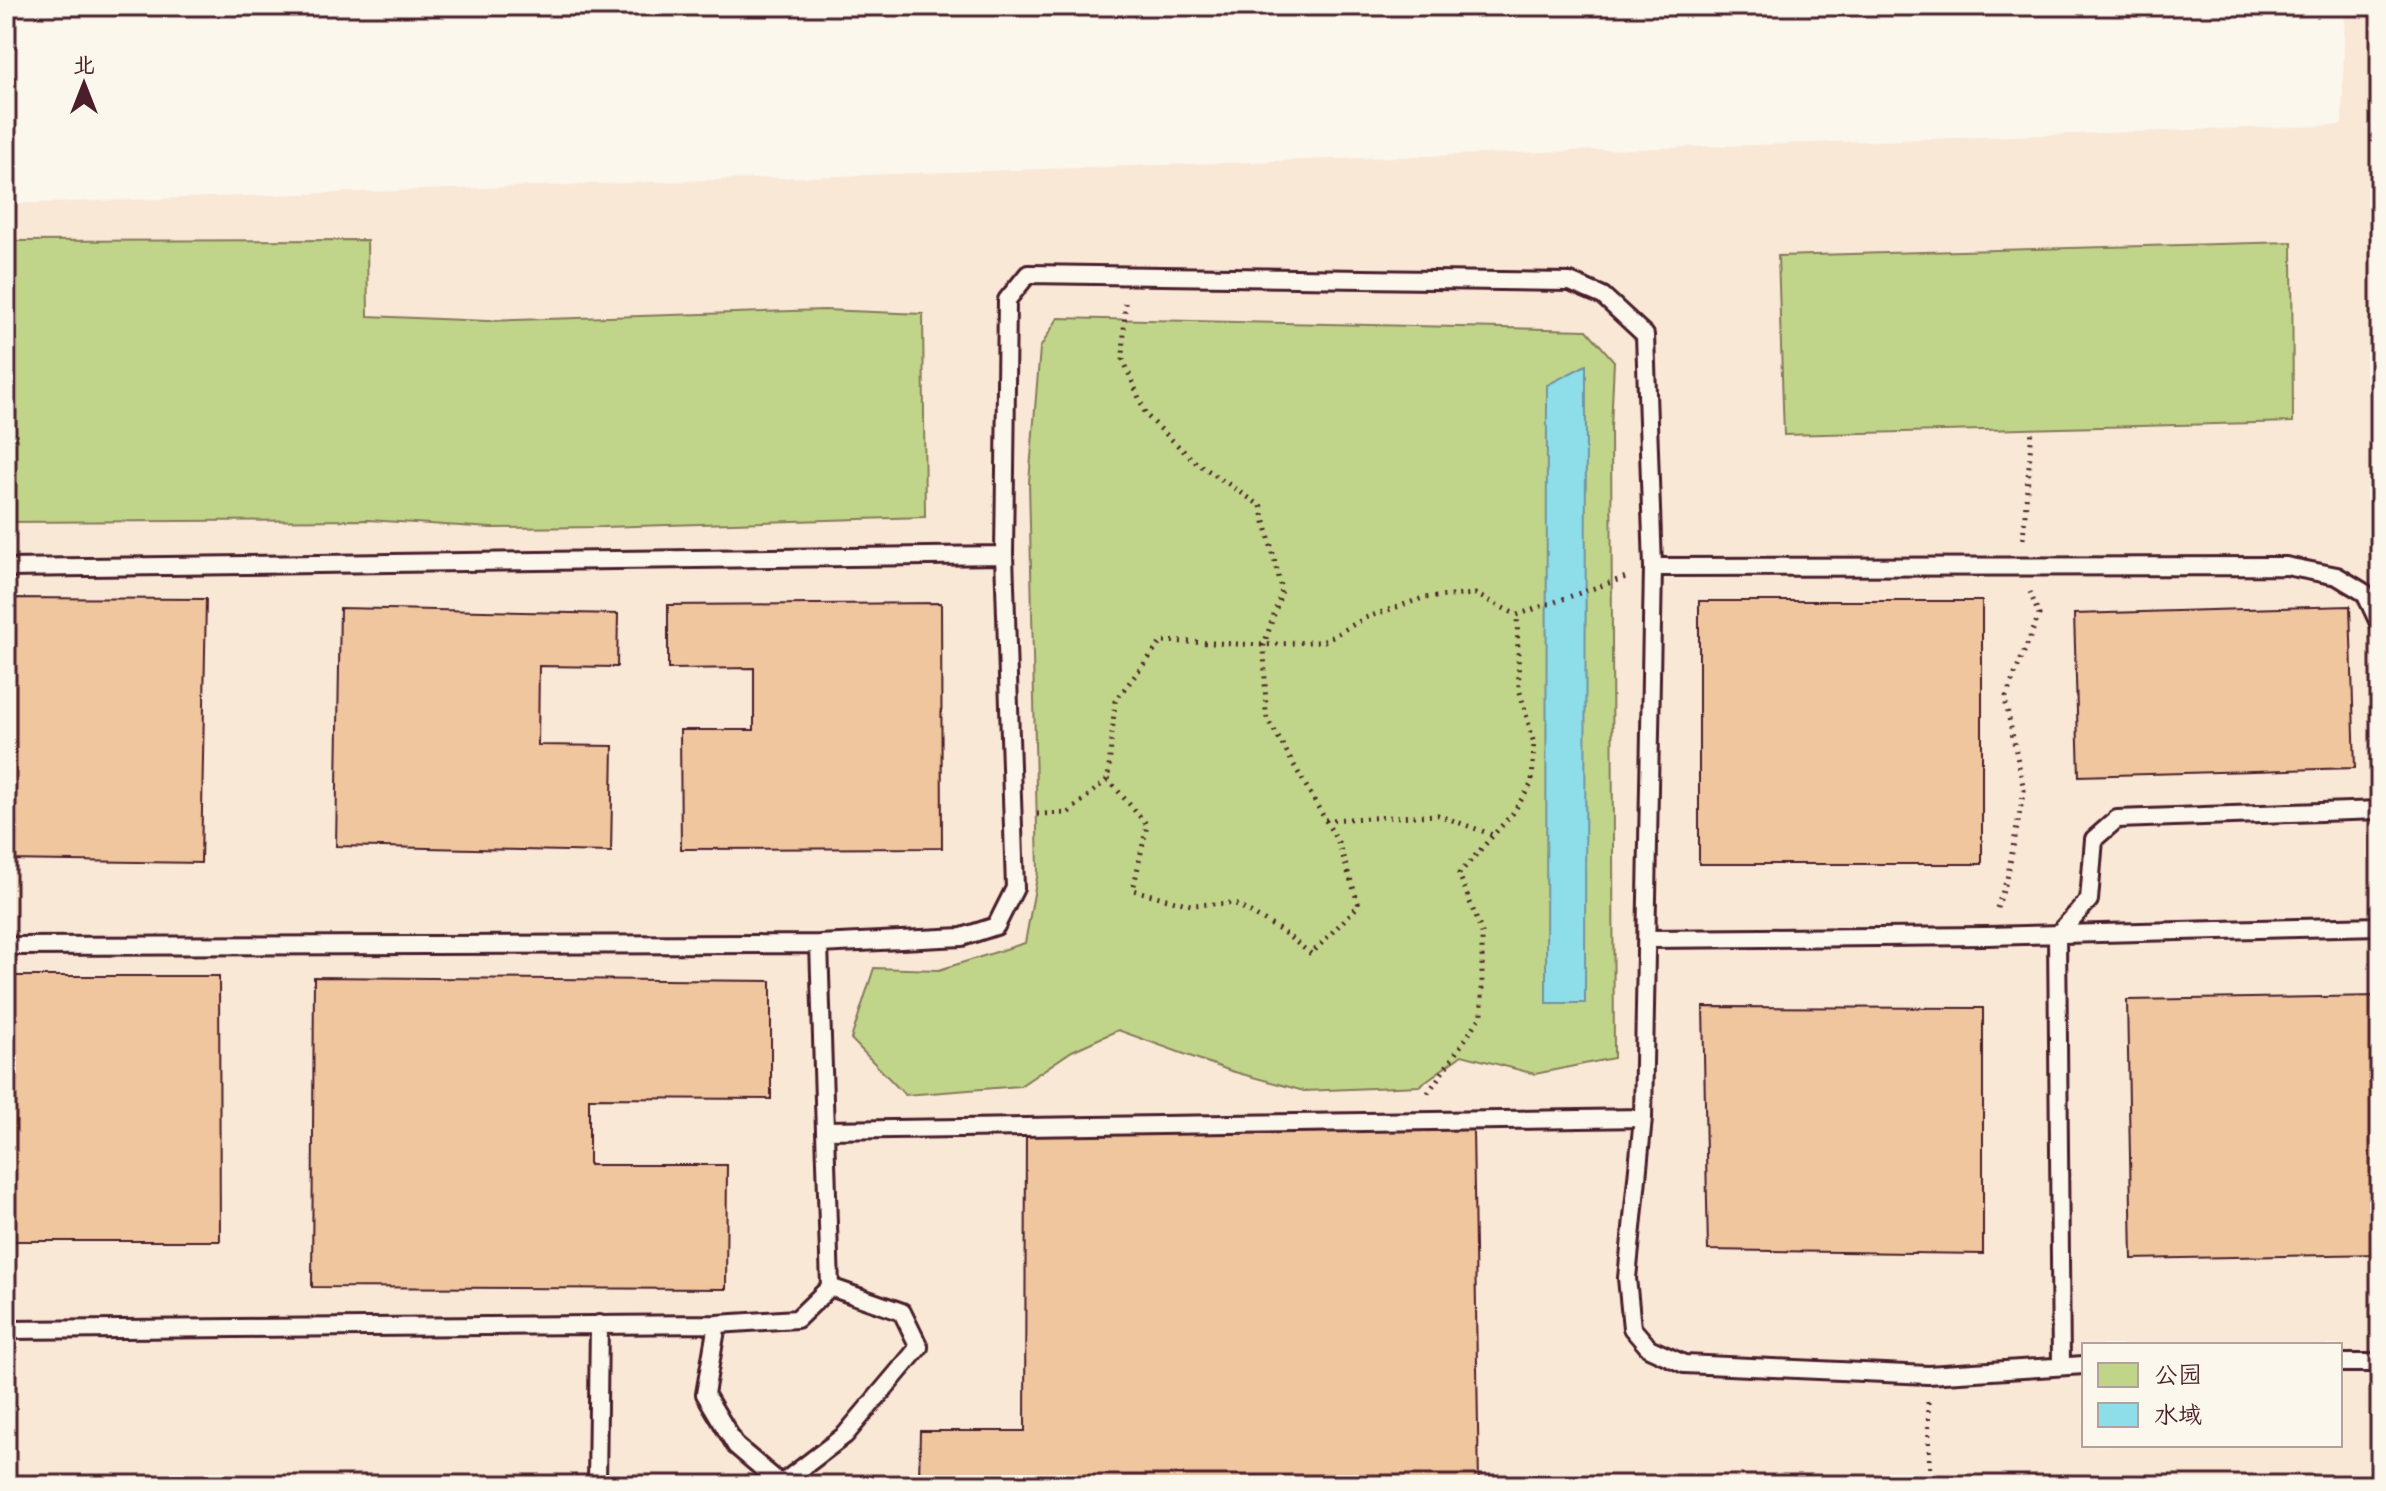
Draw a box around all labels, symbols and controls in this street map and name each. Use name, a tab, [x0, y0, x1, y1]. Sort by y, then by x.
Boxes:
north arrow	[44, 44, 124, 124]
text: 北	[73, 50, 95, 79]
legend	[2082, 1343, 2342, 1447]
text: 公园	[2154, 1359, 2202, 1391]
text: 水域	[2154, 1399, 2202, 1431]

